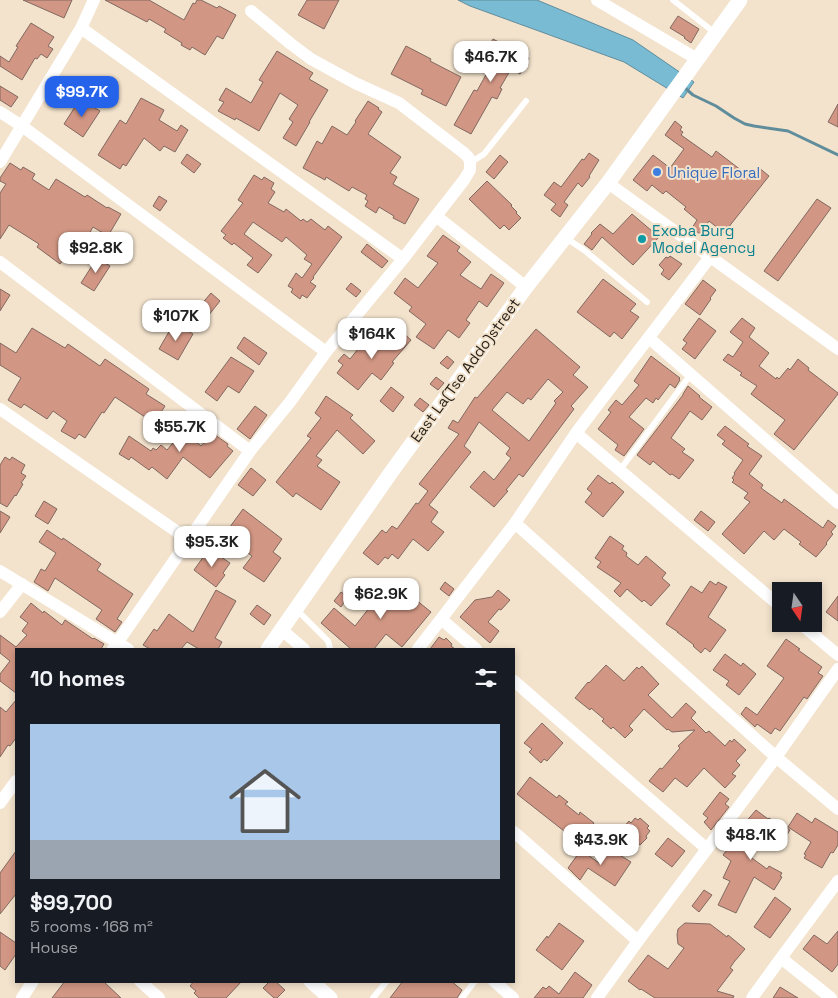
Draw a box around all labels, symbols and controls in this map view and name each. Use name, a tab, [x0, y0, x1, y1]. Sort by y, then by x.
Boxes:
pin: $46.7K	[450, 41, 532, 83]
text: $46.7K	[465, 46, 517, 67]
pin: $99.7K	[41, 76, 123, 118]
text: $99.7K	[56, 81, 108, 102]
place label: Unique Floral	[667, 163, 760, 182]
marker: Unique Floral	[651, 166, 663, 178]
place label: Exoba Burg Model Agency	[652, 221, 755, 257]
pin: $92.8K	[55, 232, 137, 274]
marker: Exoba Burg Model Agency	[636, 233, 648, 245]
text: $92.8K	[69, 237, 123, 258]
street label: East La(Tse Addo)street	[406, 294, 525, 446]
pin: $107K	[141, 300, 211, 342]
text: $107K	[153, 305, 199, 326]
pin: $164K	[337, 318, 407, 360]
text: $164K	[348, 323, 396, 344]
pin: $55.7K	[139, 410, 221, 453]
text: $55.7K	[154, 416, 206, 437]
pin: $95.3K	[171, 526, 253, 568]
text: $95.3K	[185, 531, 239, 552]
pin: $62.9K	[340, 578, 422, 620]
north arrow	[772, 582, 822, 632]
map controls	[772, 582, 822, 632]
text: $62.9K	[354, 583, 408, 604]
icon: filters	[472, 664, 500, 692]
text: 10 homes	[30, 665, 125, 692]
icon: home	[220, 756, 310, 846]
pin: $48.1K	[710, 818, 792, 861]
pin: $43.9K	[560, 824, 642, 866]
text: $48.1K	[726, 824, 776, 845]
text: $43.9K	[574, 829, 628, 850]
text: $99,700	[30, 889, 113, 916]
text: 5 rooms · 168 m²	[30, 916, 153, 937]
text: House	[30, 937, 78, 958]

